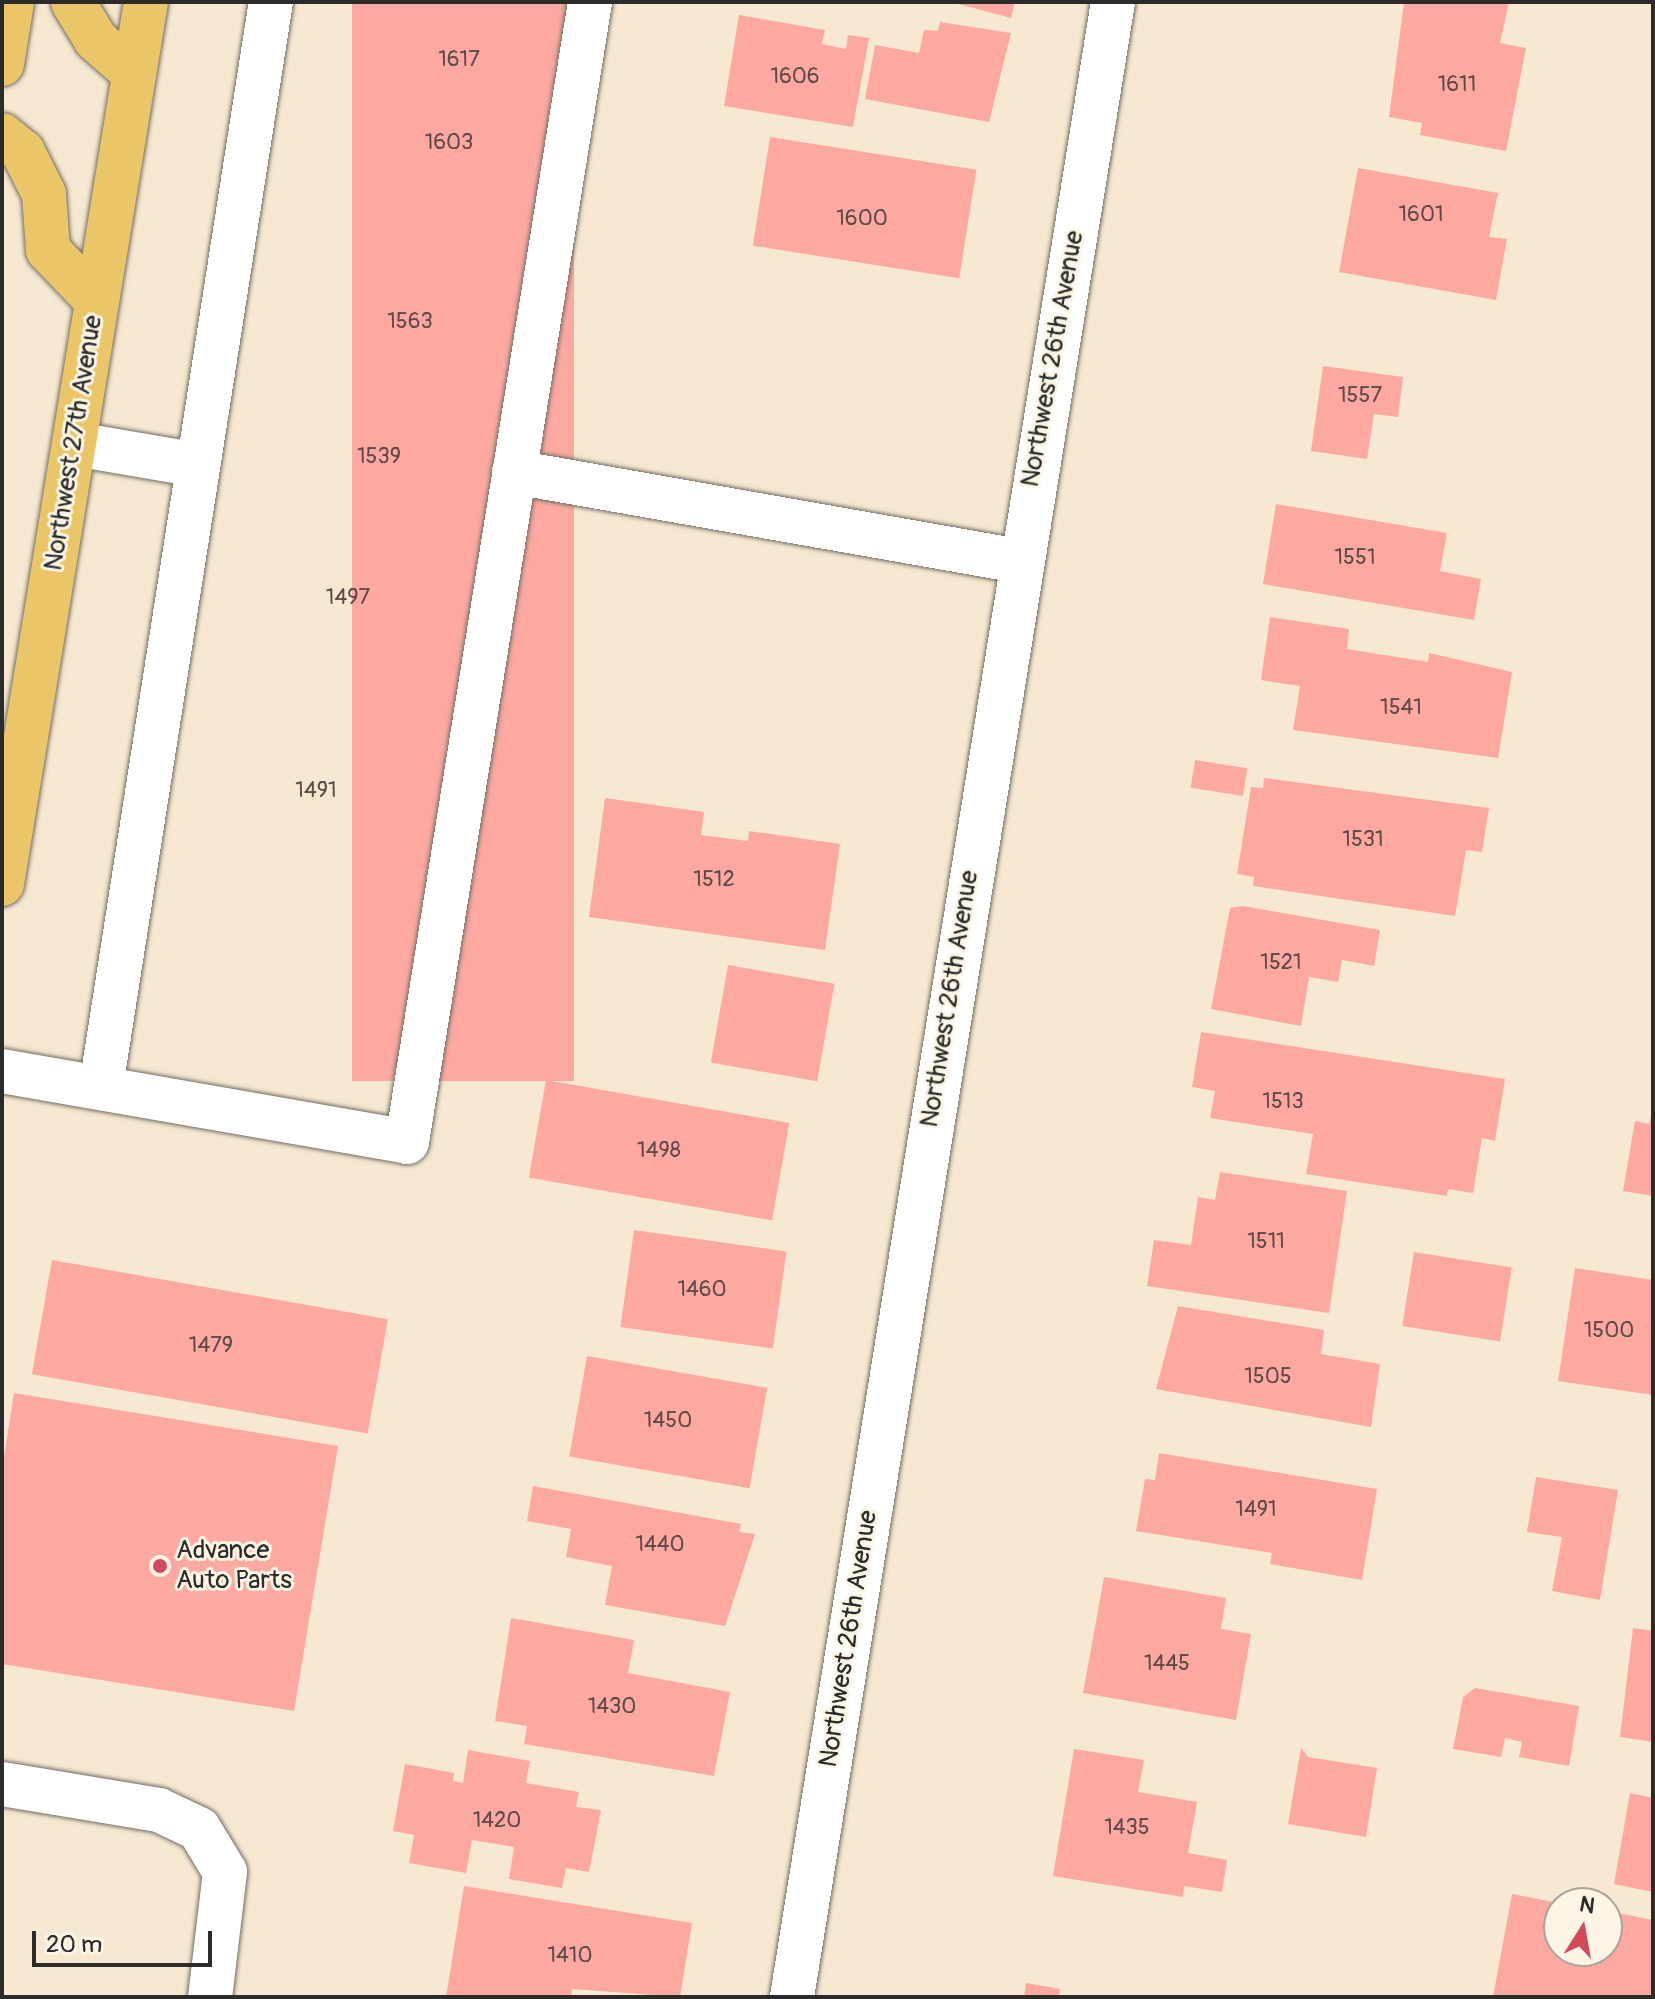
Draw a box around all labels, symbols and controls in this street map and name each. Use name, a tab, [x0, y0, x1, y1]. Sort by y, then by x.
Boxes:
house number: 1617	[438, 47, 480, 73]
house number: 1606	[770, 64, 820, 90]
house number: 1611	[1438, 72, 1476, 98]
house number: 1603	[425, 130, 473, 156]
house number: 1601	[1398, 202, 1444, 228]
house number: 1600	[836, 206, 888, 232]
street label: Northwest 26th Avenue	[1015, 229, 1091, 489]
house number: 1563	[387, 309, 433, 335]
street label: Northwest 27th Avenue	[38, 313, 110, 573]
house number: 1557	[1338, 383, 1382, 409]
house number: 1539	[357, 444, 401, 470]
house number: 1551	[1334, 545, 1376, 571]
house number: 1497	[326, 585, 370, 611]
house number: 1541	[1380, 695, 1422, 721]
house number: 1491	[295, 778, 337, 804]
house number: 1531	[1342, 827, 1384, 853]
house number: 1512	[693, 867, 735, 893]
street label: Northwest 26th Avenue	[914, 868, 986, 1130]
house number: 1521	[1260, 950, 1302, 976]
house number: 1513	[1262, 1089, 1304, 1115]
house number: 1498	[637, 1138, 681, 1164]
house number: 1511	[1247, 1229, 1285, 1255]
house number: 1460	[677, 1277, 727, 1303]
house number: 1500	[1584, 1318, 1634, 1344]
house number: 1479	[189, 1333, 233, 1359]
house number: 1505	[1244, 1364, 1292, 1390]
house number: 1450	[644, 1408, 692, 1434]
house number: 1491	[1235, 1497, 1277, 1523]
street label: Northwest 26th Avenue	[813, 1508, 885, 1770]
house number: 1440	[635, 1532, 685, 1558]
place label: Advance Auto Parts	[176, 1535, 292, 1596]
marker: Advance Auto Parts	[151, 1557, 169, 1575]
house number: 1445	[1144, 1651, 1190, 1677]
house number: 1430	[588, 1694, 636, 1720]
house number: 1420	[473, 1808, 521, 1834]
house number: 1435	[1104, 1815, 1150, 1841]
north arrow	[1543, 1887, 1623, 1967]
text: N	[1577, 1890, 1597, 1921]
scale bar	[36, 1915, 216, 1965]
text: 20 m	[46, 1930, 102, 1959]
house number: 1410	[548, 1943, 592, 1969]

